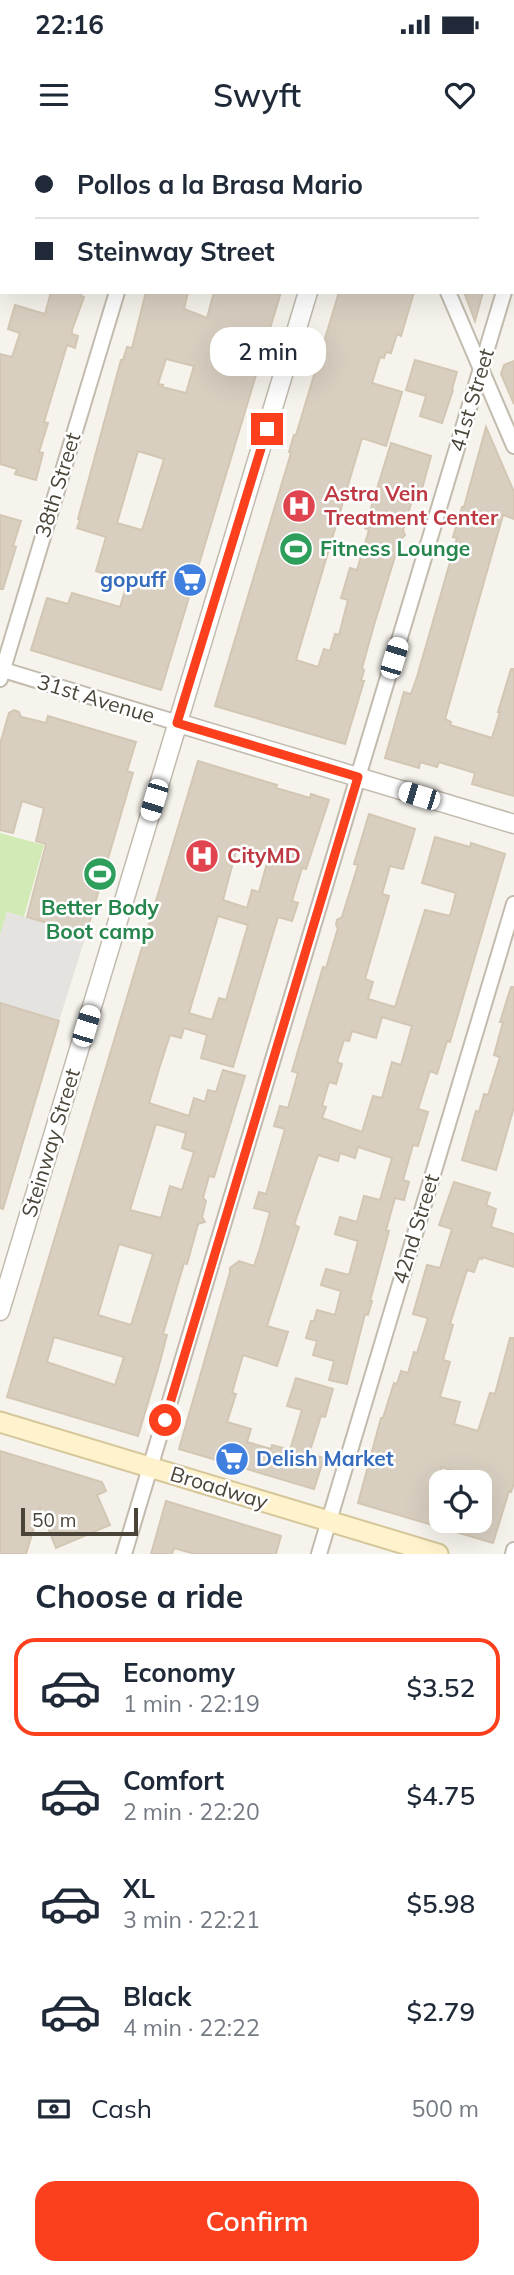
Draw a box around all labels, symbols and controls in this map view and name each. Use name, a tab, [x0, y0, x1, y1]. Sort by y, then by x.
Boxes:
text: 22:16	[35, 8, 104, 41]
text: Swyft	[213, 75, 301, 115]
icon: menu	[35, 76, 73, 114]
icon: heart	[441, 76, 479, 114]
text: Pollos a la Brasa Mario	[77, 168, 363, 201]
text: Steinway Street	[77, 235, 275, 268]
callout: 2 min	[209, 328, 325, 376]
text: 2 min	[238, 337, 298, 366]
street label: 41st Street	[443, 345, 499, 454]
route end	[251, 413, 283, 445]
street label: 38th Street	[29, 429, 85, 540]
place label: Astra Vein Treatment Center	[324, 480, 499, 530]
hospital icon: Astra Vein Treatment Center	[280, 487, 318, 525]
sports icon: Fitness Lounge	[277, 530, 315, 568]
place label: Fitness Lounge	[320, 535, 470, 561]
supermarket icon: gopuff	[171, 561, 209, 599]
place label: gopuff	[100, 566, 167, 592]
car	[378, 635, 411, 681]
street label: 31st Avenue	[34, 668, 158, 728]
car	[138, 777, 171, 823]
car	[396, 780, 443, 812]
hospital icon: CityMD	[183, 837, 221, 875]
place label: CityMD	[227, 842, 301, 868]
sports icon: Better Body Boot camp	[81, 855, 119, 893]
place label: Better Body Boot camp	[41, 894, 160, 944]
car	[70, 1003, 103, 1049]
street label: Steinway Street	[15, 1065, 85, 1220]
street label: 42nd Street	[386, 1171, 444, 1287]
route start	[149, 1404, 181, 1436]
supermarket icon: Delish Market	[213, 1440, 251, 1478]
place label: Delish Market	[256, 1445, 394, 1471]
street label: Broadway	[167, 1460, 271, 1514]
map controls	[429, 1470, 492, 1533]
button: locate	[429, 1470, 492, 1533]
scale bar	[21, 1505, 138, 1537]
text: 50 m	[32, 1508, 76, 1532]
text: Choose a ride	[35, 1576, 243, 1616]
icon: car	[39, 1656, 102, 1719]
text: Economy	[123, 1656, 235, 1689]
text: $3.52	[406, 1671, 475, 1704]
text: 1 min · 22:19	[123, 1689, 260, 1718]
icon: car	[39, 1764, 102, 1827]
text: Comfort	[123, 1764, 224, 1797]
text: $4.75	[406, 1779, 475, 1812]
text: 2 min · 22:20	[123, 1797, 260, 1826]
icon: car	[39, 1872, 102, 1935]
text: XL	[123, 1872, 155, 1905]
text: $5.98	[406, 1887, 475, 1920]
text: 3 min · 22:21	[123, 1905, 260, 1934]
icon: car	[39, 1980, 102, 2043]
text: Black	[123, 1980, 191, 2013]
text: $2.79	[406, 1995, 475, 2028]
text: 4 min · 22:22	[123, 2013, 260, 2042]
icon: cash	[35, 2090, 73, 2128]
text: Cash	[91, 2092, 152, 2125]
text: 500 m	[411, 2094, 479, 2123]
button: Confirm	[35, 2181, 479, 2261]

